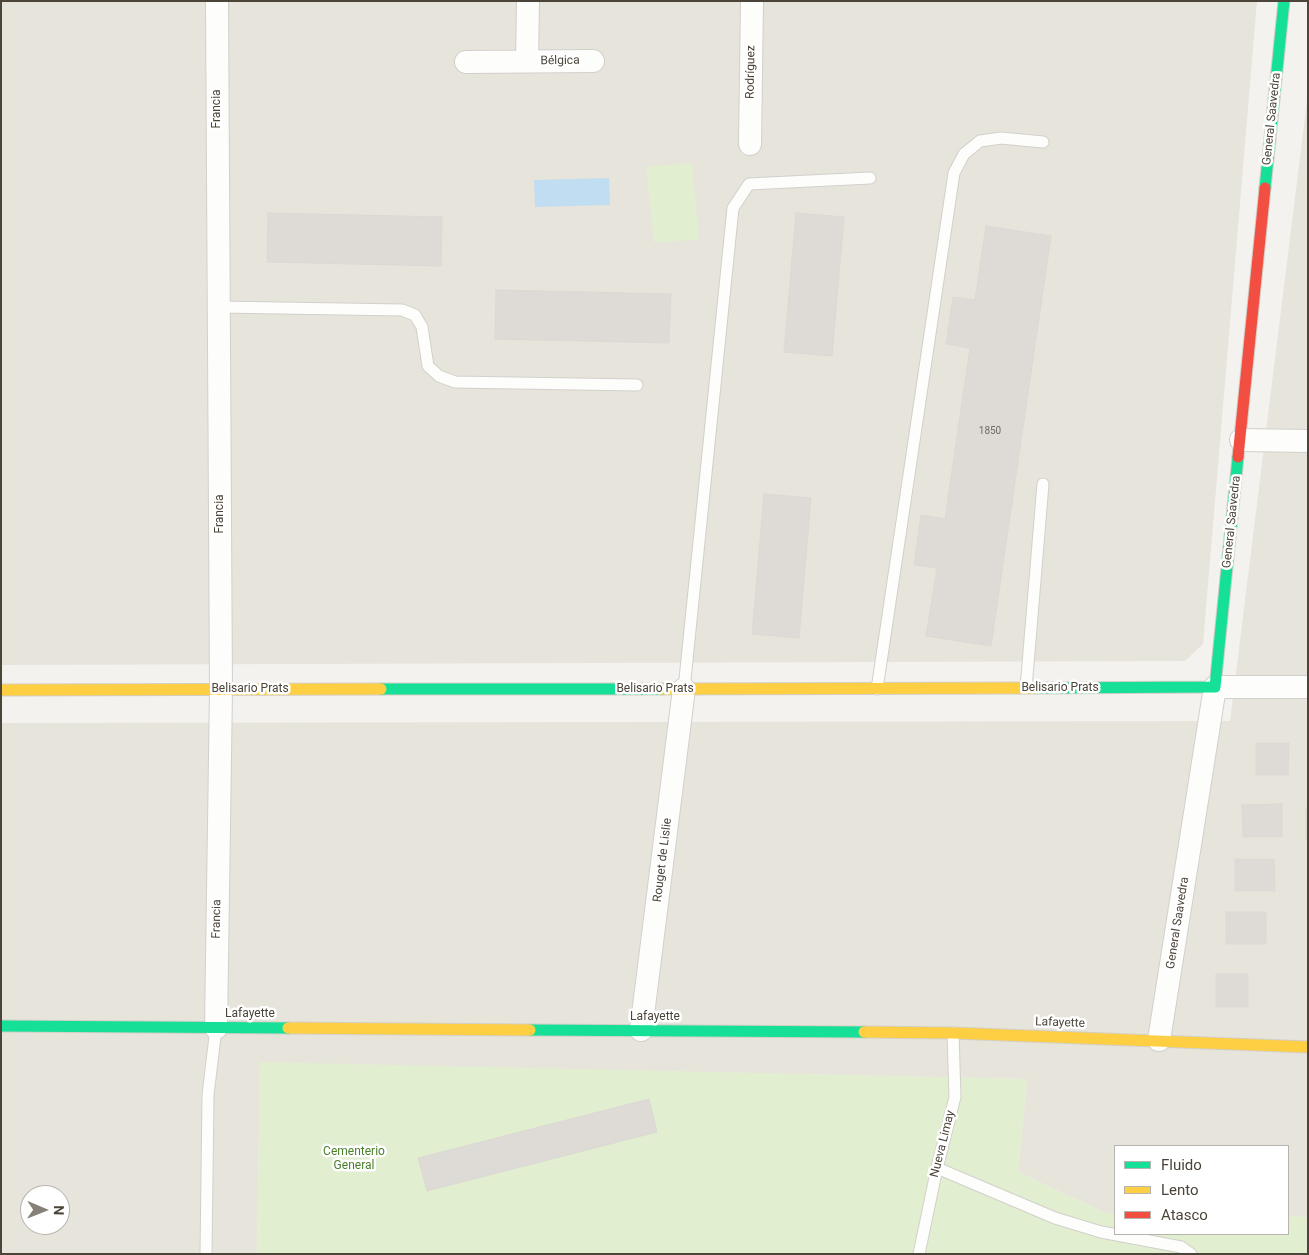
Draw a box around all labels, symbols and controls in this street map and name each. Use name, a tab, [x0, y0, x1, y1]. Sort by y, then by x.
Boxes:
street label: Rodríguez	[743, 45, 759, 99]
street label: Bélgica	[540, 53, 580, 69]
street label: General Saavedra	[1260, 72, 1284, 166]
street label: Francia	[210, 89, 224, 129]
house number: 1850	[979, 425, 1001, 437]
street label: General Saavedra	[1220, 475, 1244, 569]
street label: Francia	[213, 494, 227, 534]
street label: Belisario Prats	[1021, 681, 1099, 695]
street label: Belisario Prats	[211, 682, 289, 696]
street label: Belisario Prats	[616, 682, 694, 696]
street label: Rouget de Lislie	[651, 817, 675, 903]
street label: General Saavedra	[1164, 876, 1192, 970]
street label: Francia	[209, 899, 225, 939]
street label: Lafayette	[225, 1007, 275, 1021]
street label: Lafayette	[630, 1010, 680, 1024]
street label: Lafayette	[1035, 1015, 1085, 1031]
street label: Nueva Limay	[928, 1109, 958, 1179]
park label: Cementerio General	[323, 1145, 385, 1173]
legend	[1114, 1145, 1289, 1235]
text: Fluido	[1161, 1156, 1202, 1174]
text: Lento	[1161, 1181, 1199, 1199]
north arrow	[20, 1185, 70, 1235]
text: N	[51, 1205, 67, 1215]
text: Atasco	[1161, 1206, 1208, 1224]

